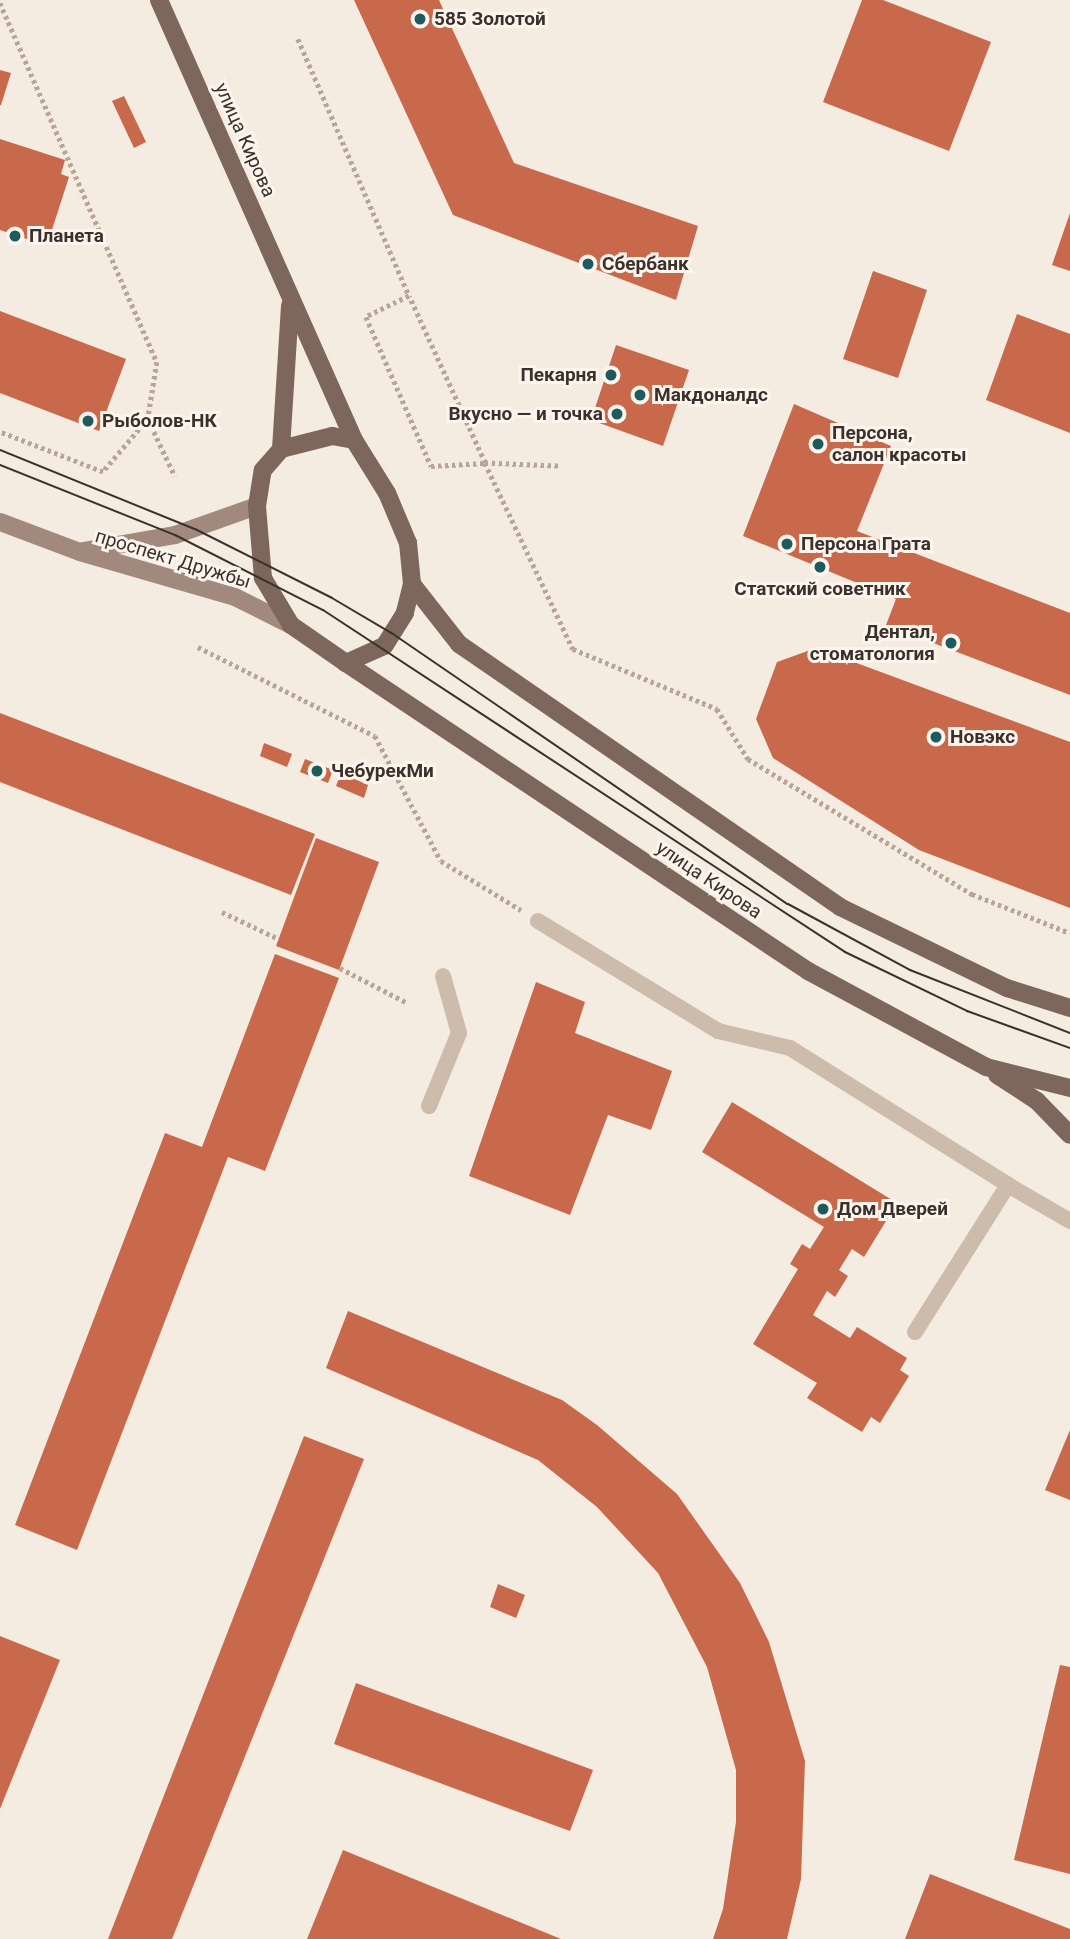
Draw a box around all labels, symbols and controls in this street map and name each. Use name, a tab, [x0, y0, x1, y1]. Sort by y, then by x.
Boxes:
place label: 585 Золотой	[434, 8, 546, 30]
marker: 585 Золотой	[412, 11, 428, 27]
street label: улица Кирова	[210, 79, 280, 201]
place label: Планета	[29, 225, 104, 247]
marker: Планета	[7, 228, 23, 244]
place label: Сбербанк	[602, 253, 689, 275]
marker: Сбербанк	[580, 256, 596, 272]
place label: Пекарня	[520, 364, 597, 386]
marker: Пекарня	[603, 367, 619, 383]
place label: Макдоналдс	[654, 384, 768, 406]
marker: Макдоналдс	[632, 387, 648, 403]
place label: Вкусно — и точка	[448, 403, 603, 425]
marker: Вкусно — и точка	[609, 406, 625, 422]
place label: Рыболов-НК	[102, 410, 217, 432]
marker: Рыболов-НК	[80, 413, 96, 429]
place label: Персона, салон красоты	[832, 422, 966, 466]
marker: Персона, салон красоты	[810, 436, 826, 452]
street label: проспект Дружбы	[93, 525, 253, 593]
place label: Персона Грата	[801, 533, 931, 555]
marker: Персона Грата	[779, 536, 795, 552]
marker: Статский советник	[812, 559, 828, 575]
place label: Статский советник	[734, 578, 906, 600]
place label: Дентал, стоматология	[810, 621, 935, 665]
marker: Дентал, стоматология	[941, 633, 961, 653]
place label: Новэкс	[950, 726, 1015, 748]
marker: Новэкс	[928, 729, 944, 745]
place label: ЧебурекМи	[331, 760, 434, 782]
marker: ЧебурекМи	[309, 763, 325, 779]
street label: улица Кирова	[652, 836, 766, 924]
place label: Дом Дверей	[837, 1198, 948, 1220]
marker: Дом Дверей	[815, 1201, 831, 1217]

